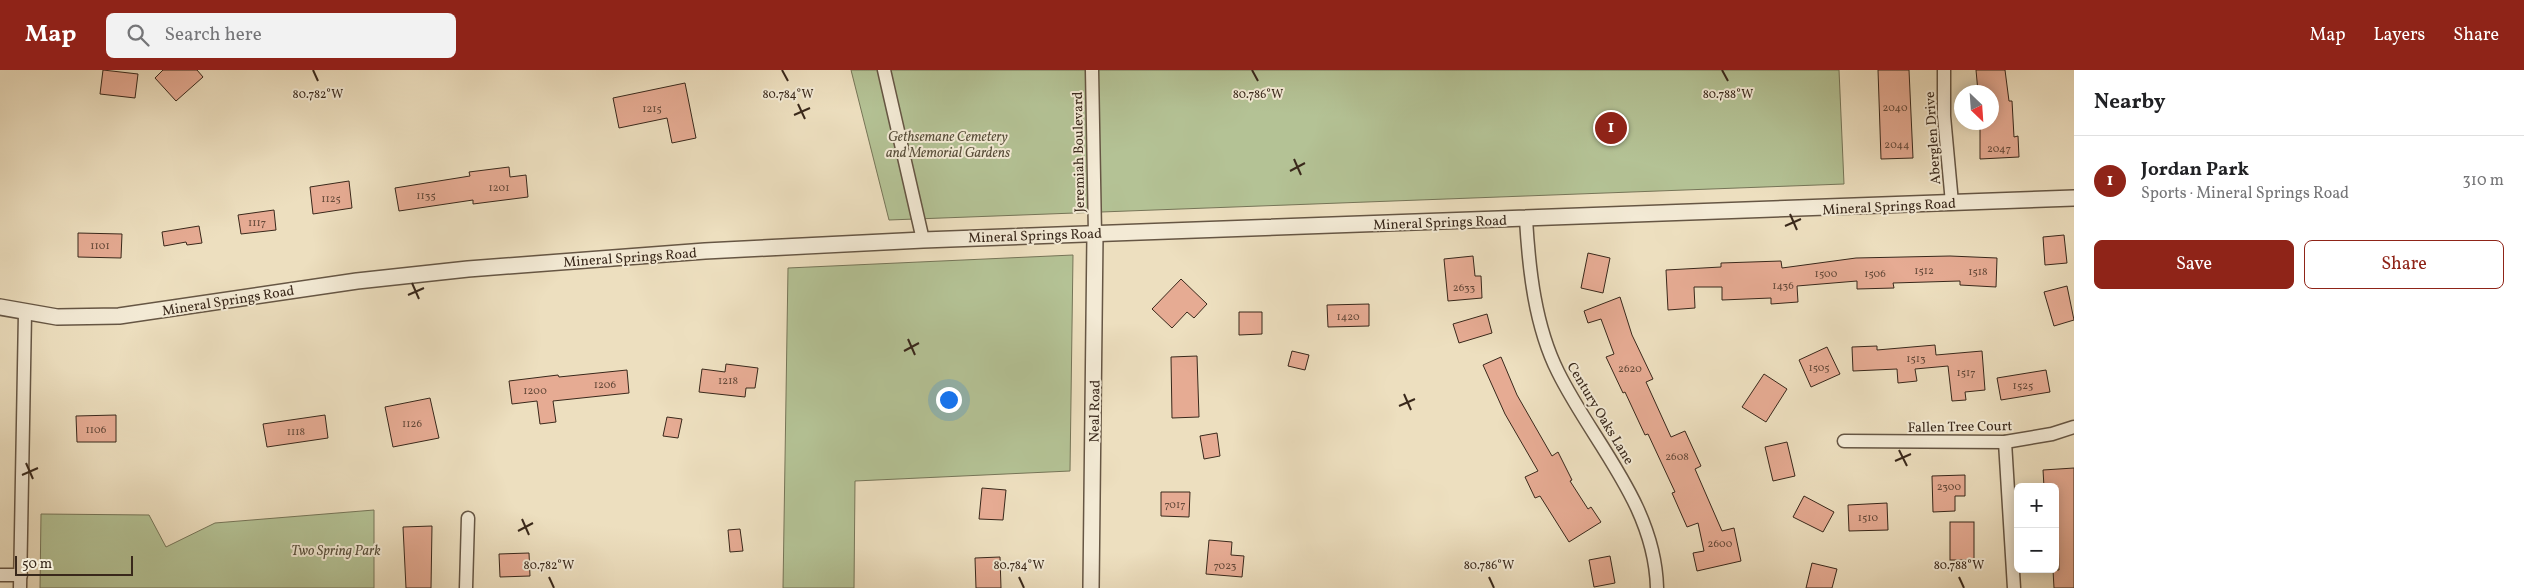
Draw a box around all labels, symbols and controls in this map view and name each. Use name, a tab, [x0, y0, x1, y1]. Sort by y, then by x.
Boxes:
search box	[106, 13, 456, 58]
text: Map	[25, 18, 76, 52]
icon: search	[124, 21, 152, 49]
text: Search here	[164, 22, 262, 48]
text: Map	[2309, 23, 2345, 48]
text: Layers	[2373, 23, 2425, 48]
text: Share	[2453, 23, 2499, 48]
north arrow	[1954, 85, 1999, 130]
text: 80.782°W	[293, 87, 343, 103]
text: 80.784°W	[762, 87, 814, 103]
text: 80.786°W	[1233, 87, 1283, 103]
text: 80.788°W	[1703, 87, 1753, 103]
text: Nearby	[2094, 88, 2165, 117]
street label: Aberglen Drive	[1921, 90, 1946, 185]
street label: Jeremiah Boulevard	[1069, 91, 1090, 213]
house number: 2040	[1882, 101, 1908, 116]
house number: 1215	[642, 102, 662, 117]
pin: 1	[1595, 109, 1627, 147]
park label: Gethsemane Cemetery and Memorial Gardens	[886, 128, 1010, 163]
house number: 2044	[1884, 138, 1910, 153]
house number: 2047	[1987, 142, 2011, 157]
text: Jordan Park	[2141, 157, 2249, 183]
text: 1	[2107, 170, 2113, 192]
text: 310 m	[2463, 170, 2504, 192]
house number: 1201	[489, 181, 509, 196]
text: Sports · Mineral Springs Road	[2141, 183, 2349, 205]
house number: 1135	[416, 189, 436, 204]
house number: 1125	[321, 192, 341, 207]
street label: Mineral Springs Road	[1822, 195, 1956, 220]
street label: Mineral Springs Road	[1373, 212, 1507, 235]
house number: 1117	[248, 216, 266, 231]
street label: Mineral Springs Road	[968, 225, 1102, 248]
house number: 1101	[90, 239, 110, 254]
button: Save	[2094, 240, 2294, 289]
button: Share	[2304, 240, 2504, 289]
street label: Mineral Springs Road	[563, 244, 698, 273]
house number: 1512	[1914, 264, 1934, 279]
house number: 1518	[1968, 265, 1988, 280]
house number: 1500	[1815, 267, 1838, 282]
house number: 1506	[1864, 267, 1886, 282]
house number: 1436	[1772, 279, 1794, 294]
house number: 2633	[1453, 281, 1476, 296]
street label: Mineral Springs Road	[161, 282, 296, 321]
house number: 1420	[1336, 310, 1360, 325]
house number: 1513	[1906, 352, 1926, 367]
street label: Century Oaks Lane	[1562, 359, 1638, 469]
house number: 1505	[1808, 361, 1830, 376]
house number: 2620	[1618, 362, 1642, 377]
house number: 1517	[1956, 366, 1976, 381]
house number: 1218	[718, 374, 738, 389]
house number: 1206	[594, 378, 617, 393]
street label: Neal Road	[1085, 379, 1106, 442]
house number: 1525	[2013, 379, 2033, 394]
house number: 1200	[523, 384, 547, 399]
your location	[936, 387, 962, 413]
house number: 1126	[402, 417, 422, 432]
street label: Fallen Tree Court	[1908, 417, 2013, 438]
house number: 1106	[86, 423, 107, 438]
house number: 1118	[287, 425, 306, 440]
house number: 2608	[1665, 450, 1689, 465]
house number: 2300	[1937, 480, 1962, 495]
map controls	[2014, 483, 2059, 573]
button: +	[2014, 483, 2059, 528]
house number: 7017	[1164, 498, 1186, 513]
house number: 1510	[1858, 511, 1879, 526]
button: −	[2014, 528, 2059, 573]
house number: 2600	[1708, 537, 1733, 552]
park label: Two Spring Park	[291, 542, 381, 561]
scale bar	[15, 553, 132, 576]
text: 50 m	[22, 555, 52, 574]
text: 80.782°W	[524, 558, 574, 574]
text: 80.784°W	[993, 558, 1045, 574]
text: 80.786°W	[1464, 558, 1514, 574]
text: 80.788°W	[1934, 558, 1984, 574]
house number: 7023	[1214, 559, 1237, 574]

